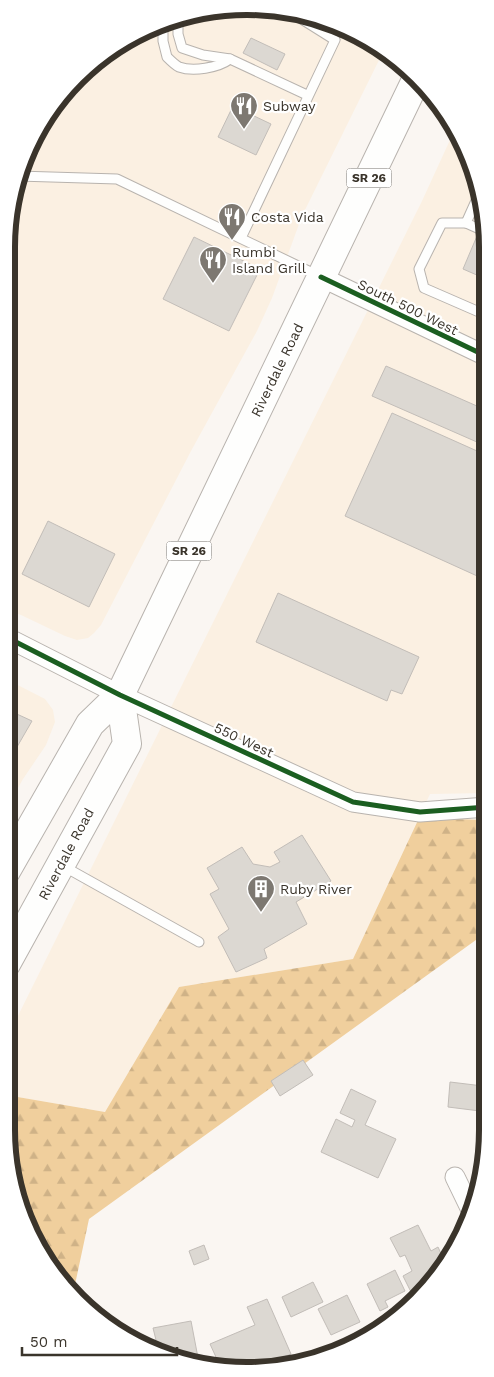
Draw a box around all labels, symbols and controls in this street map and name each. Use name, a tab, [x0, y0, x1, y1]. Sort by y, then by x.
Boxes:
restaurant icon: Subway	[229, 91, 259, 130]
place label: Subway	[263, 98, 316, 114]
road number: SR 26	[346, 168, 392, 188]
restaurant icon: Costa Vida	[217, 202, 247, 241]
place label: Costa Vida	[251, 209, 324, 225]
place label: Rumbi Island Grill	[232, 244, 307, 276]
restaurant icon: Rumbi Island Grill	[198, 245, 228, 284]
street label: South 500 West	[355, 276, 461, 338]
street label: Riverdale Road	[247, 321, 307, 419]
road number: SR 26	[166, 542, 212, 560]
street label: 550 West	[212, 719, 276, 761]
street label: Riverdale Road	[35, 805, 97, 903]
building icon: Ruby River	[246, 874, 276, 913]
place label: Ruby River	[280, 881, 352, 897]
scale bar	[22, 1324, 178, 1356]
text: 50 m	[30, 1333, 67, 1351]

